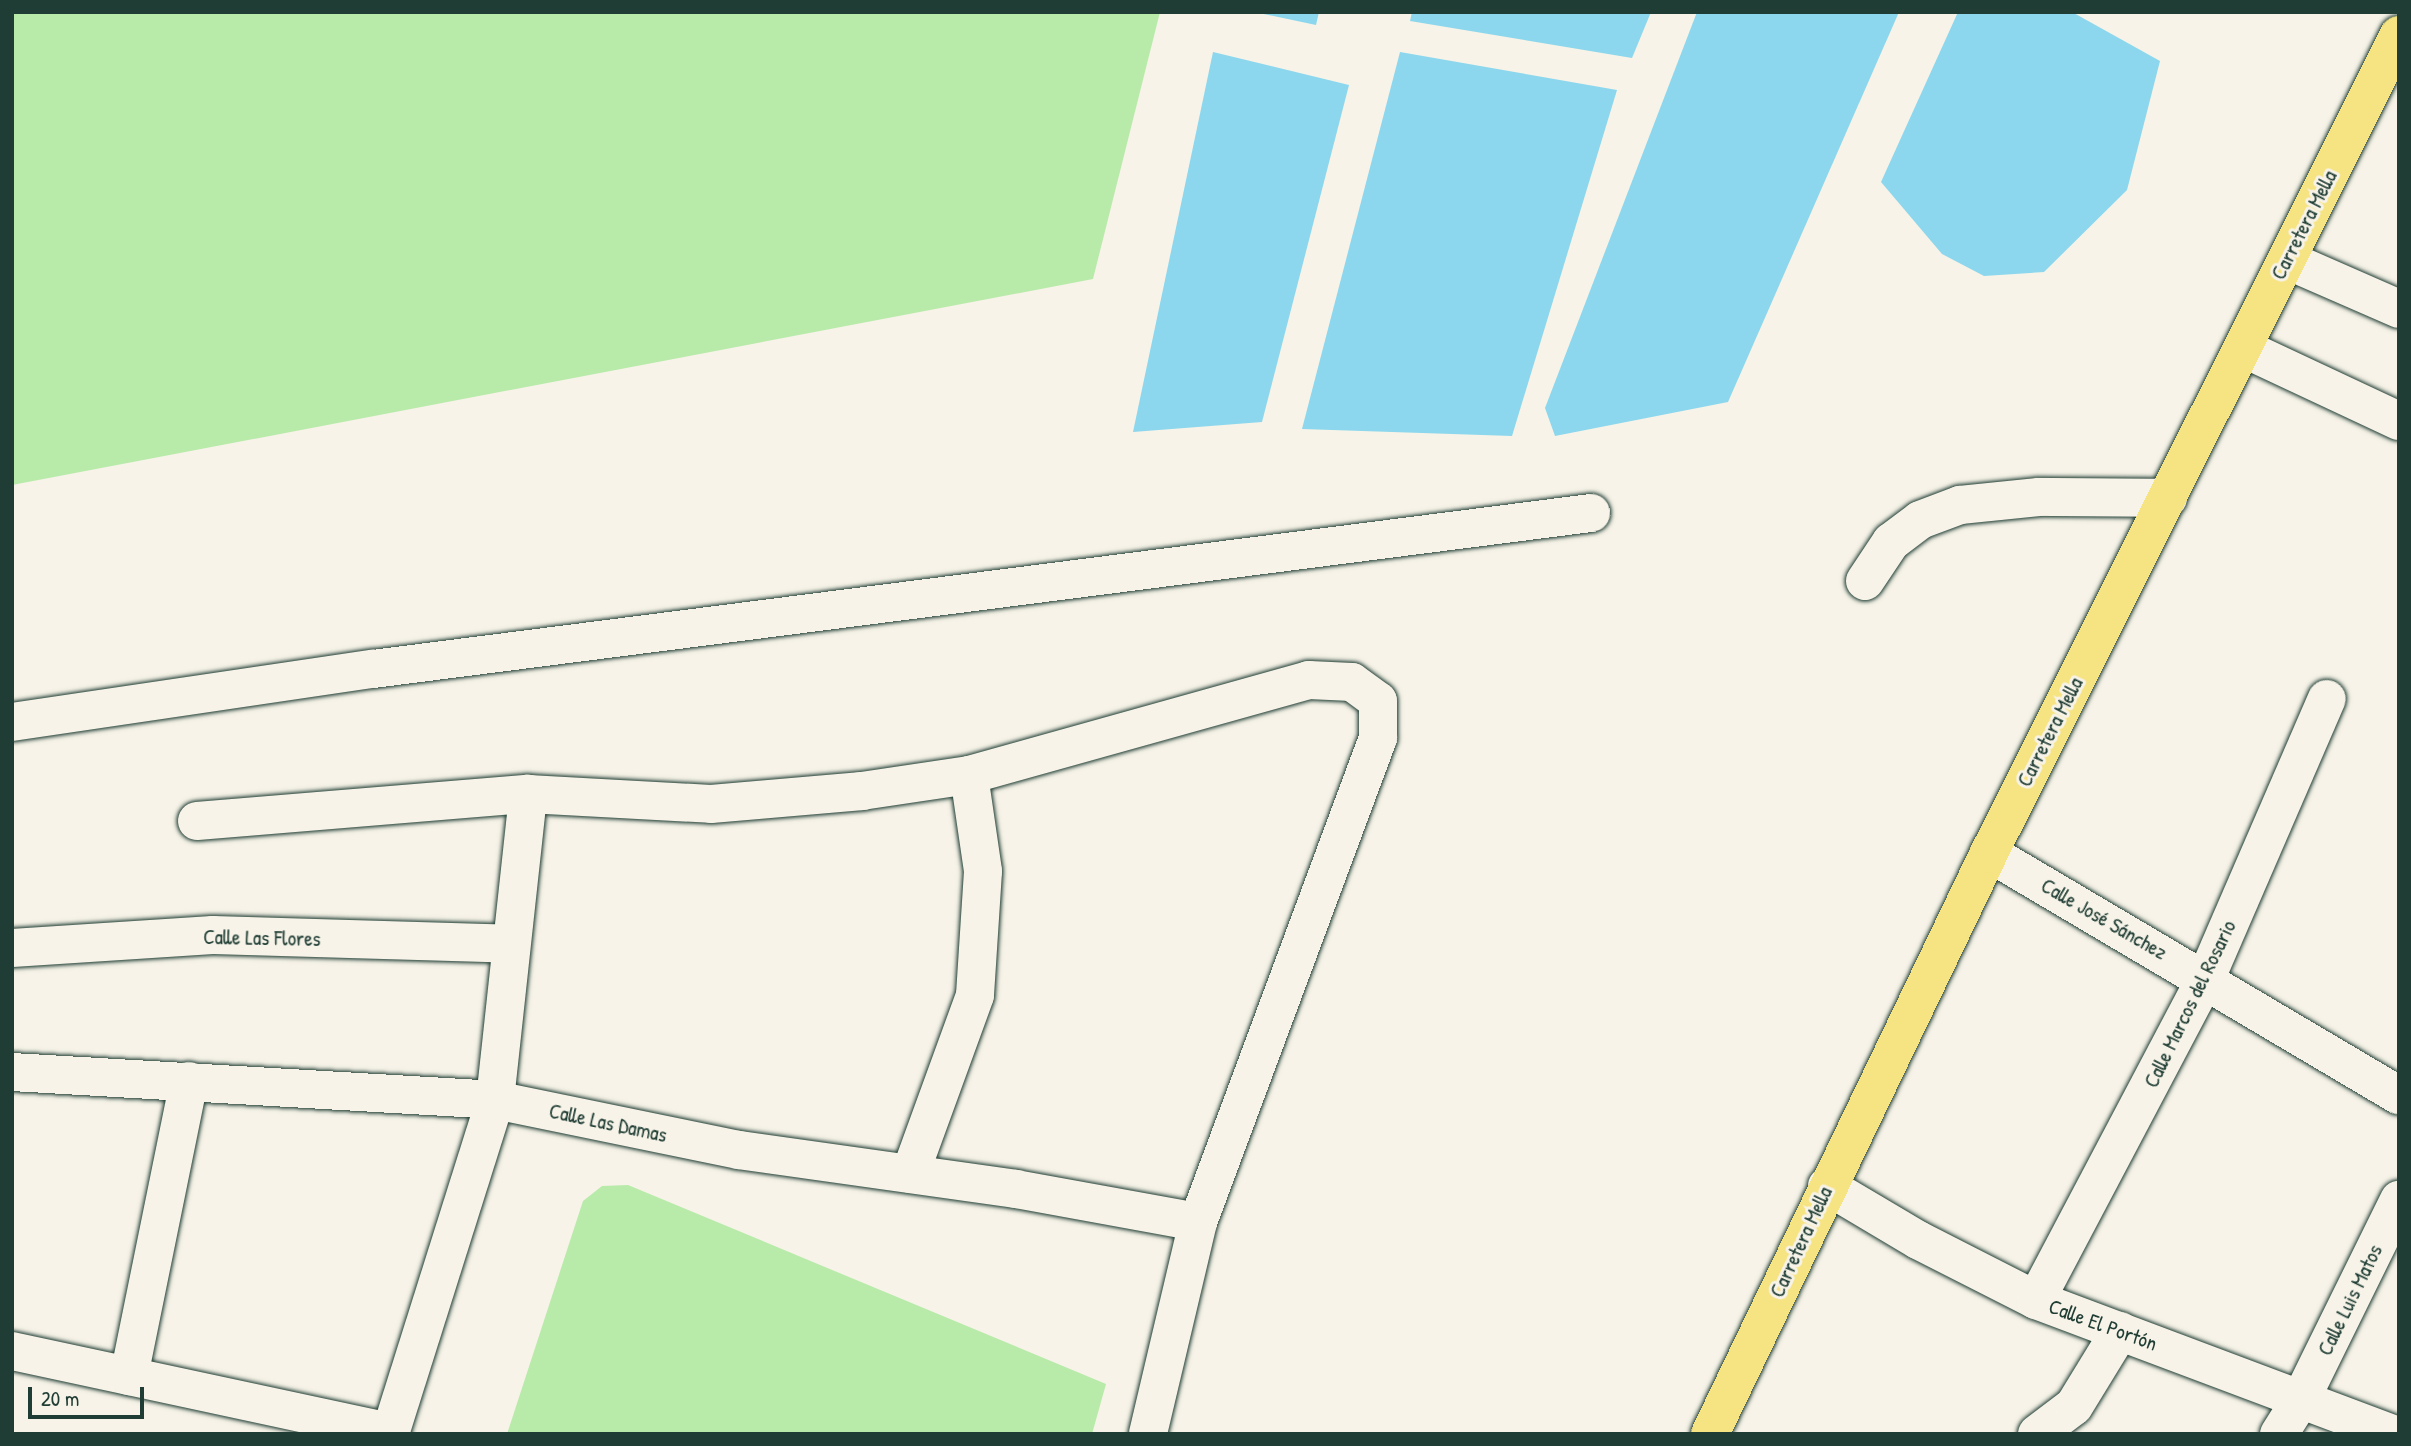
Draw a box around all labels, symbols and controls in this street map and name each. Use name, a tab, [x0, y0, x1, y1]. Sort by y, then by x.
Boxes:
street label: Carretera Mella	[2266, 166, 2342, 284]
street label: Carretera Mella	[2012, 673, 2088, 791]
street label: Calle José Sánchez	[2037, 873, 2171, 965]
street label: Calle Marcos del Rosario	[2139, 916, 2241, 1092]
street label: Calle Las Flores	[203, 924, 321, 952]
street label: Calle Las Damas	[547, 1098, 669, 1148]
street label: Carretera Mella	[1764, 1183, 1838, 1301]
street label: Calle Luis Matos	[2312, 1240, 2388, 1360]
street label: Calle El Portón	[2045, 1294, 2161, 1356]
scale bar	[32, 1372, 147, 1416]
text: 20 m	[41, 1384, 79, 1413]

